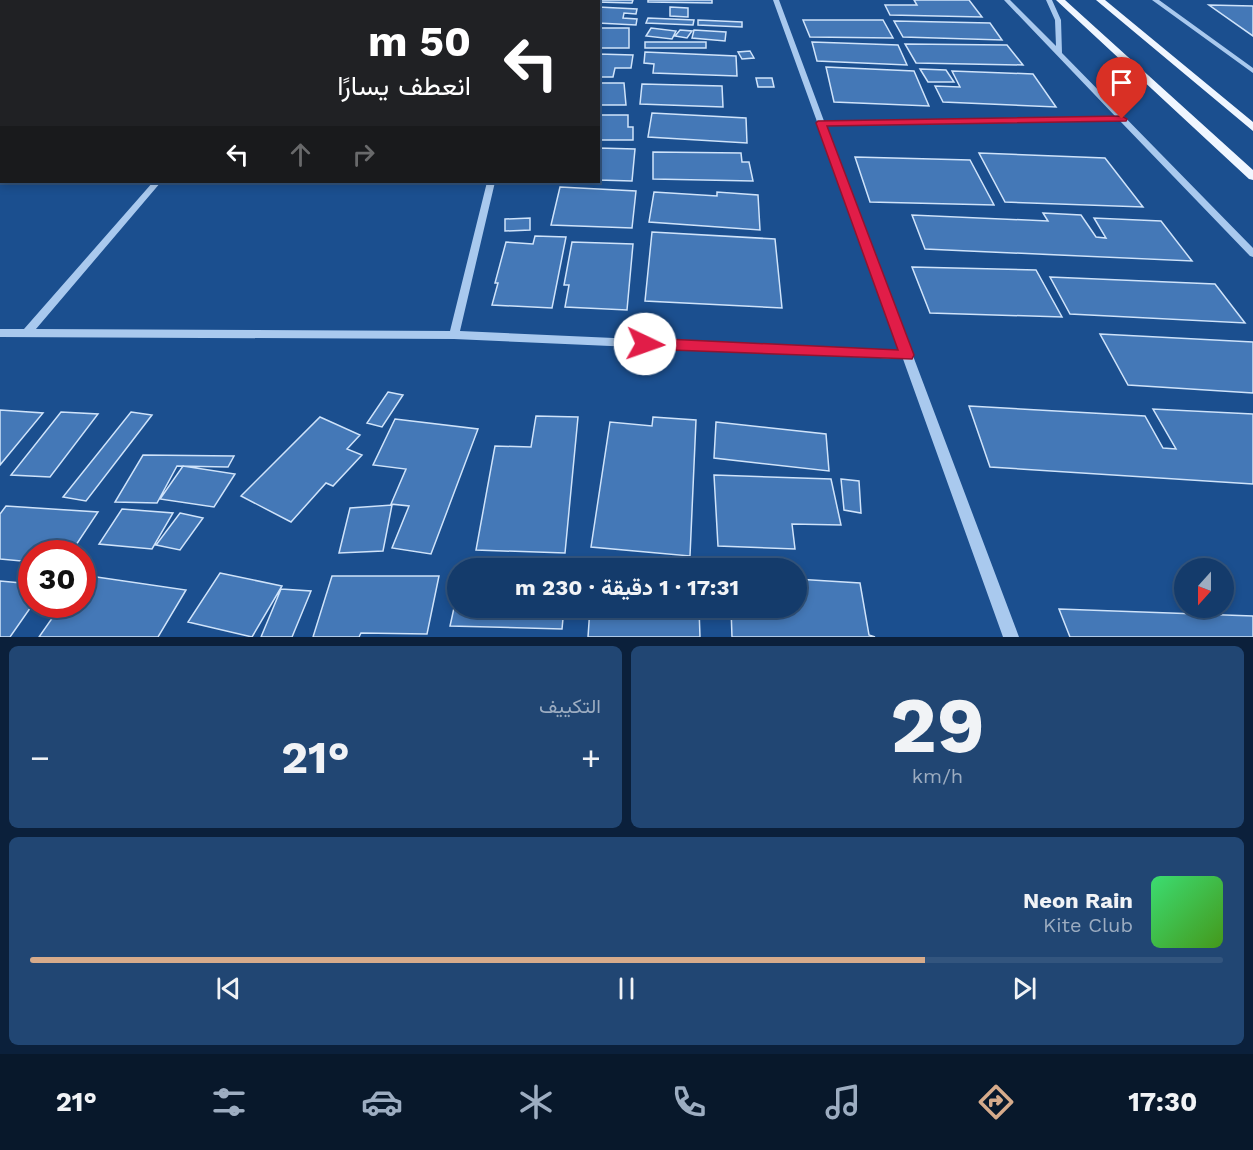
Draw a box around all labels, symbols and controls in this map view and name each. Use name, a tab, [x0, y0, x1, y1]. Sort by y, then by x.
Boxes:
text: 50 m	[368, 17, 471, 66]
icon: left	[492, 24, 570, 102]
pin	[1096, 57, 1147, 119]
icon: arrive	[1105, 66, 1138, 99]
text: انعطف يسارًا	[337, 70, 471, 102]
icon: left	[221, 138, 254, 171]
icon: ahead	[284, 138, 317, 171]
icon: right	[347, 138, 380, 171]
position arrow	[613, 312, 677, 376]
speed limit sign: 30	[18, 540, 96, 618]
north arrow	[1174, 558, 1234, 618]
map controls	[1174, 558, 1234, 618]
text: 17:31 · 1 دقيقة · 230 m	[515, 575, 739, 600]
text: 29	[890, 679, 985, 771]
text: التكييف	[539, 694, 601, 718]
text: 21°	[281, 731, 350, 784]
text: −	[30, 738, 50, 777]
text: +	[581, 738, 601, 777]
text: km/h	[912, 764, 963, 788]
text: Neon Rain	[1023, 888, 1133, 913]
text: Kite Club	[1043, 913, 1133, 937]
icon: previous	[212, 972, 245, 1005]
icon: pause	[610, 972, 643, 1005]
icon: next	[1008, 972, 1041, 1005]
icon: filters	[208, 1081, 250, 1123]
icon: car	[361, 1081, 403, 1123]
icon: climate	[515, 1081, 557, 1123]
icon: phone	[668, 1081, 710, 1123]
icon: music	[822, 1081, 864, 1123]
icon: directions	[975, 1081, 1017, 1123]
text: 21°	[56, 1086, 97, 1118]
text: 17:30	[1128, 1086, 1197, 1118]

